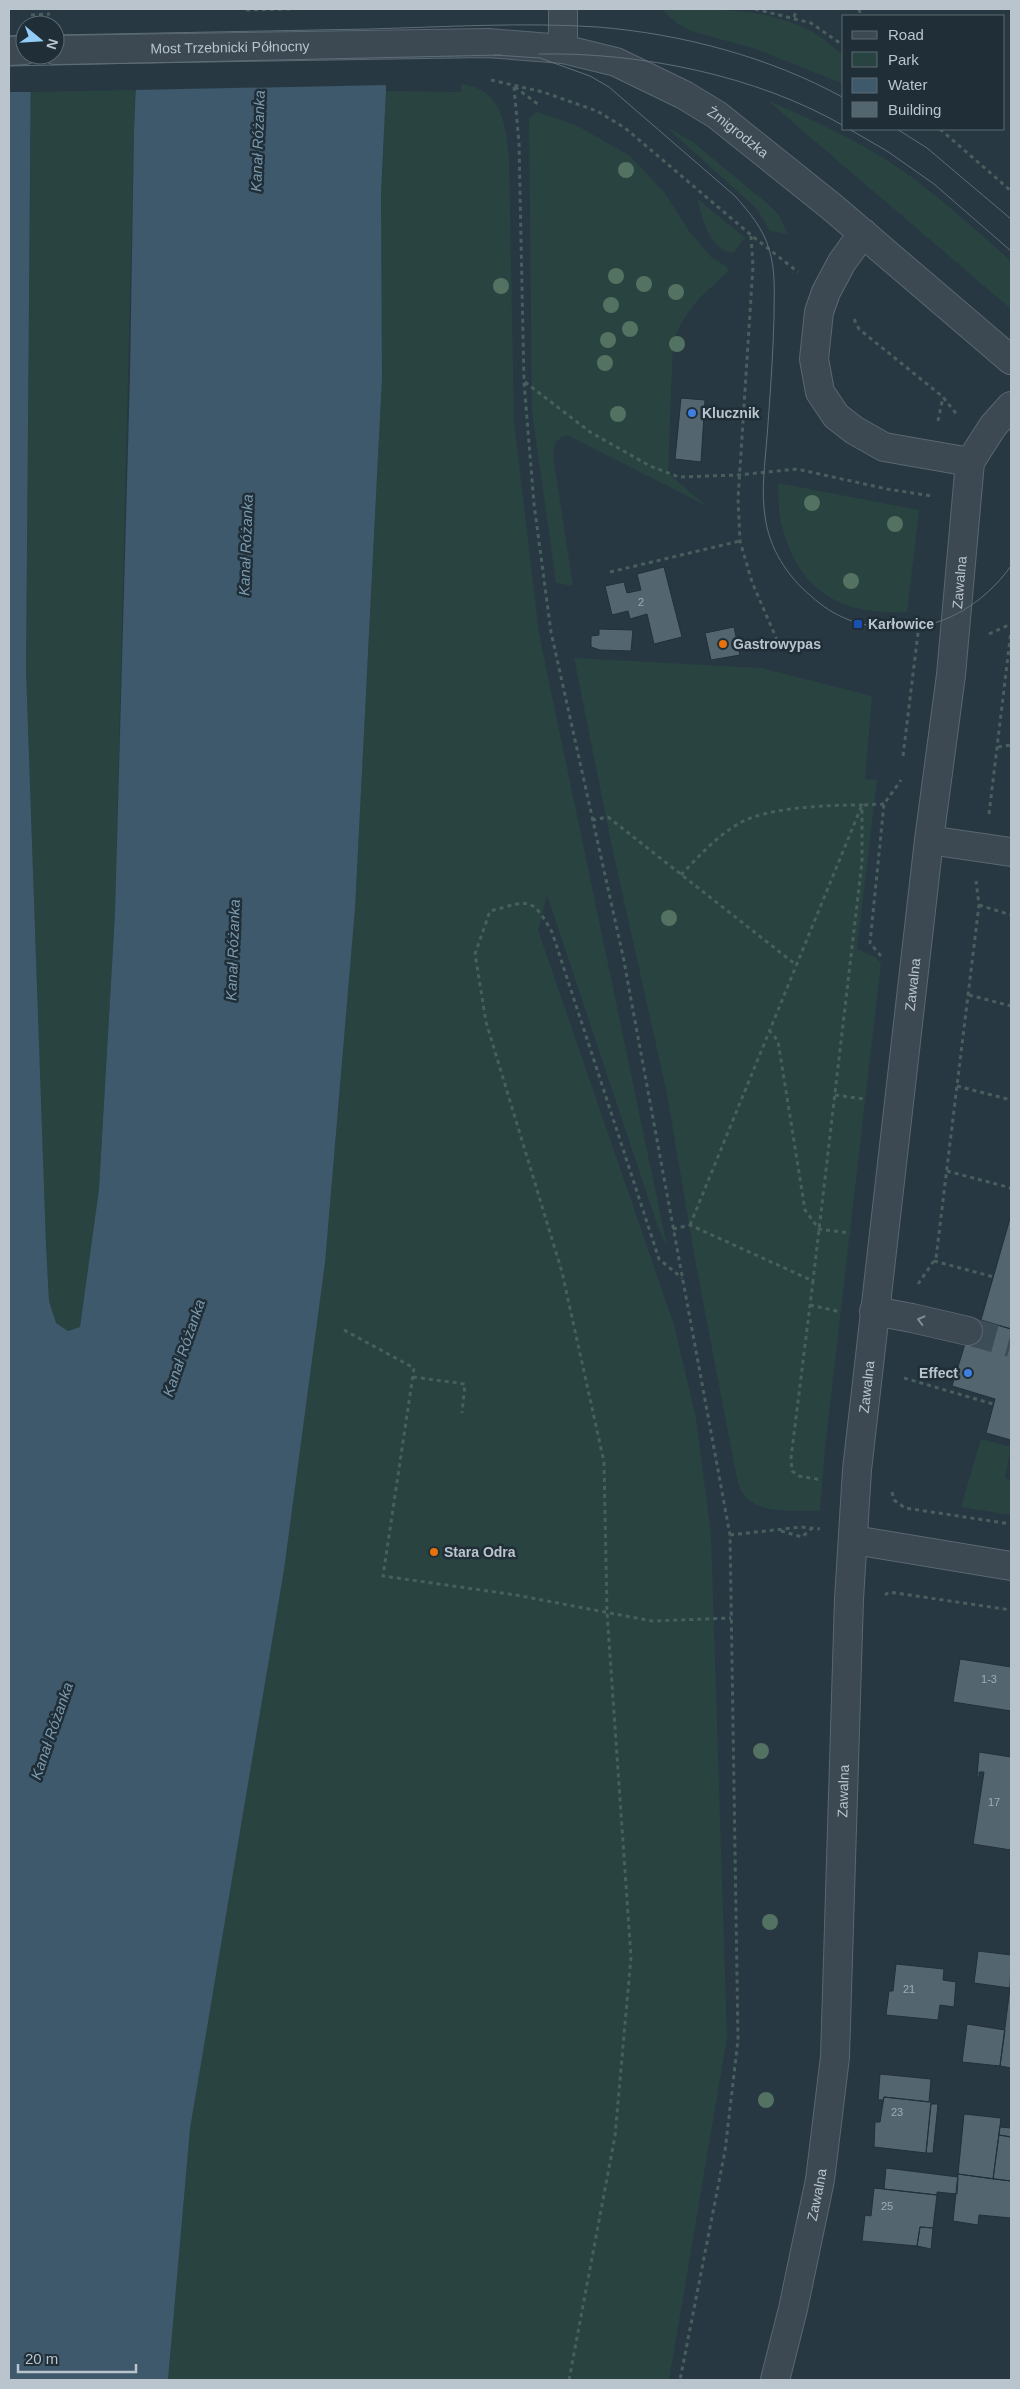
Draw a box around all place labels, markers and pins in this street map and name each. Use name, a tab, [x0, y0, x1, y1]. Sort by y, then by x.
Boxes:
place label: Klucznik	[702, 405, 760, 421]
marker: Klucznik	[686, 407, 698, 419]
place label: Karłowice	[868, 616, 934, 632]
marker: Karłowice	[852, 618, 864, 630]
place label: Gastrowypas	[733, 636, 821, 652]
marker: Gastrowypas	[717, 638, 729, 650]
place label: Effect	[919, 1365, 958, 1381]
marker: Effect	[962, 1367, 974, 1379]
place label: Stara Odra	[444, 1544, 516, 1560]
marker: Stara Odra	[428, 1546, 440, 1558]

